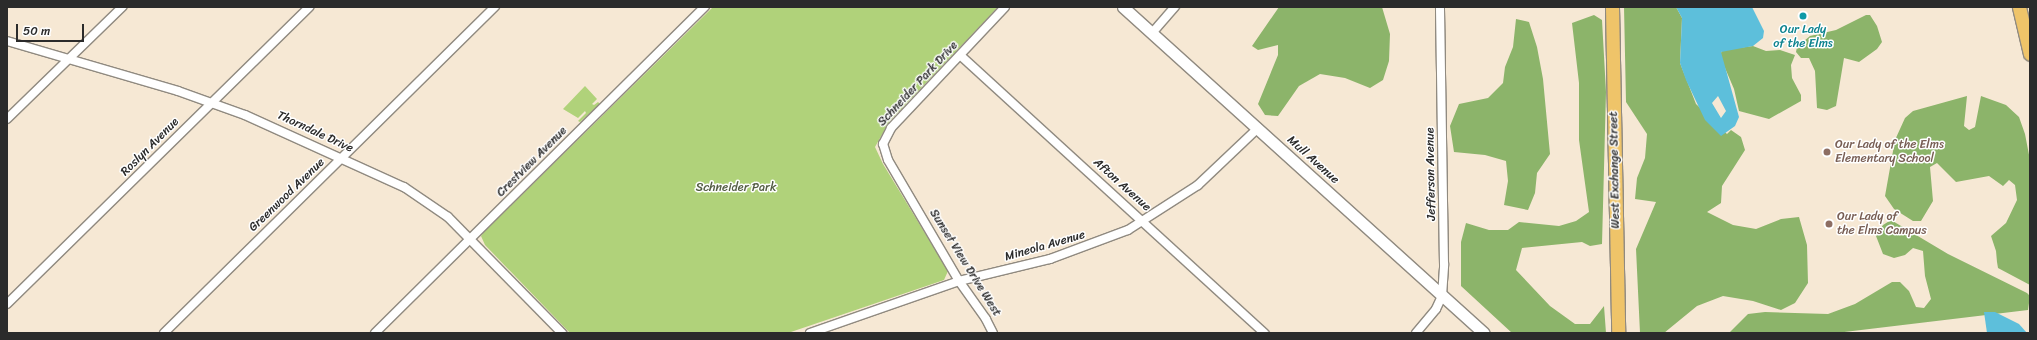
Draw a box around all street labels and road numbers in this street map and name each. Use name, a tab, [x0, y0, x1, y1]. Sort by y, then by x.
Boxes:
street label: Schneider Park Drive	[875, 39, 961, 129]
street label: Thorndale Drive	[275, 108, 355, 156]
street label: West Exchange Street	[1607, 111, 1623, 229]
street label: Roslyn Avenue	[118, 115, 182, 179]
street label: Crestview Avenue	[494, 124, 570, 200]
street label: Jefferson Avenue	[1423, 127, 1439, 221]
street label: Mull Avenue	[1284, 133, 1342, 187]
street label: Greenwood Avenue	[246, 155, 328, 235]
street label: Afton Avenue	[1090, 156, 1154, 214]
street label: Sunset View Drive West	[926, 206, 1004, 320]
street label: Mineola Avenue	[1003, 228, 1087, 264]

